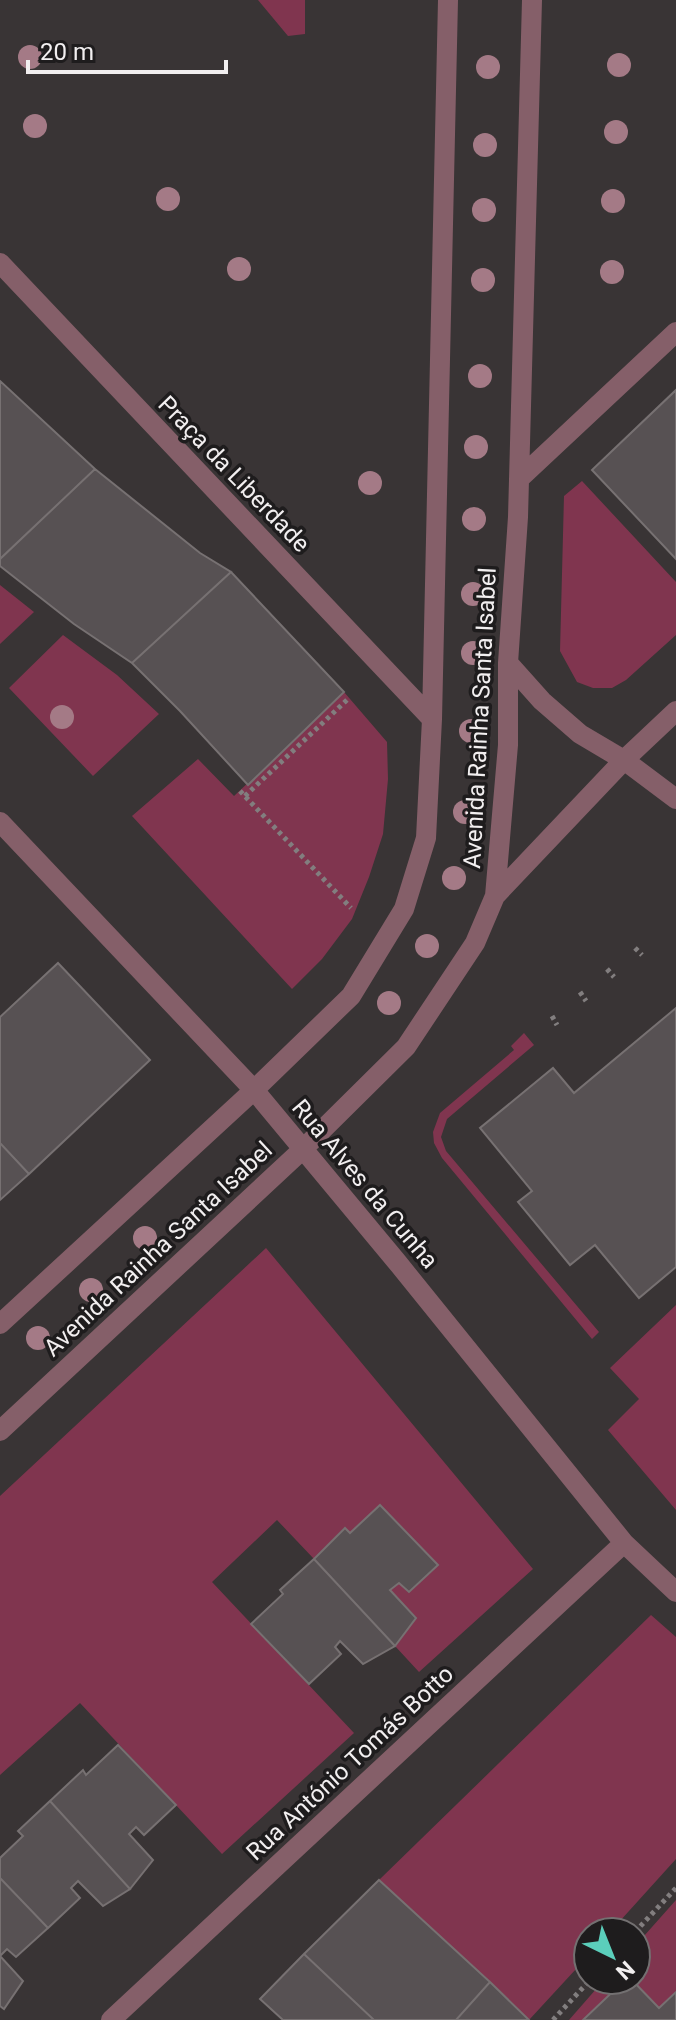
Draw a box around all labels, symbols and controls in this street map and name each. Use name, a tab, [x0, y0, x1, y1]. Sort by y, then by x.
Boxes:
scale bar	[28, 24, 226, 74]
text: 20 m	[40, 38, 94, 66]
street label: Praça da Liberdade	[152, 390, 316, 558]
street label: Avenida Rainha Santa Isabel	[458, 567, 502, 869]
street label: Rua Alves da Cunha	[286, 1094, 444, 1274]
street label: Avenida Rainha Santa Isabel	[38, 1136, 278, 1362]
street label: Rua António Tomás Botto	[241, 1660, 459, 1866]
north arrow	[572, 1916, 652, 1996]
text: N	[611, 1956, 640, 1985]

